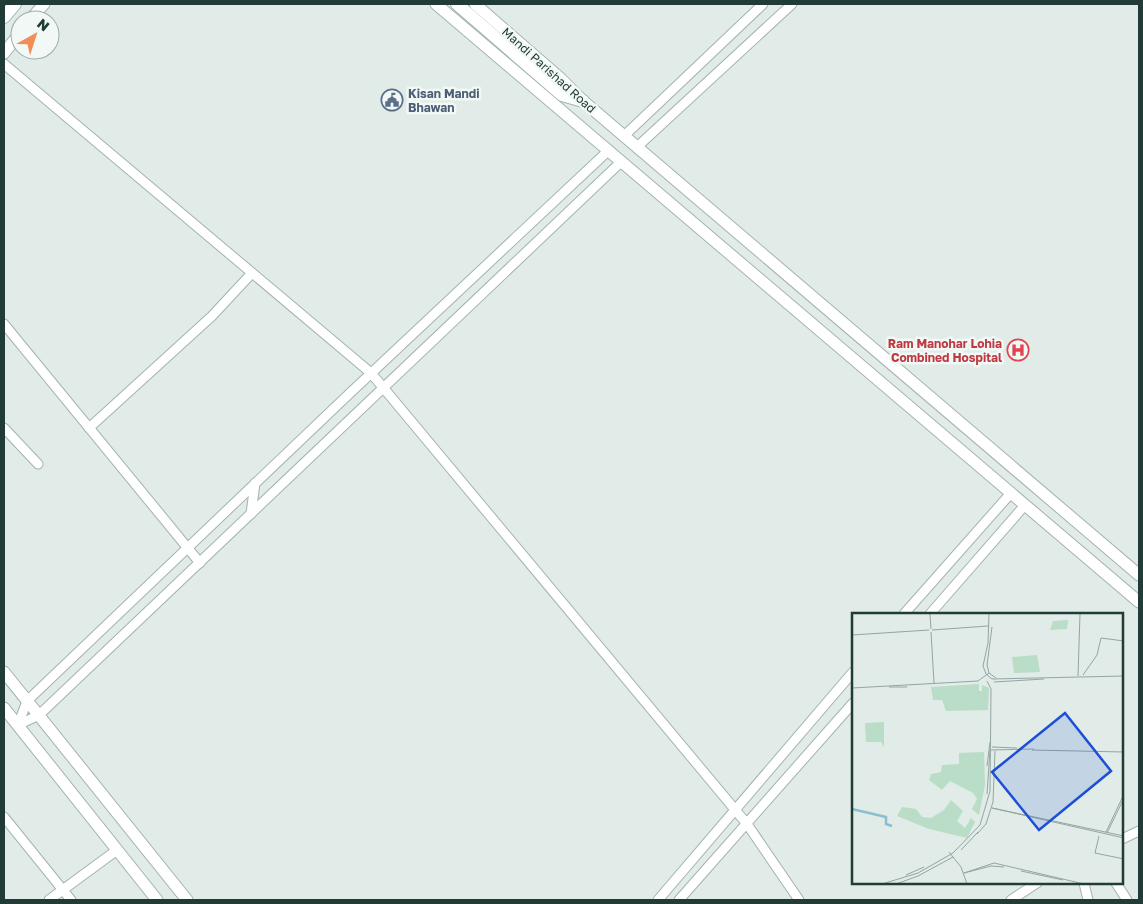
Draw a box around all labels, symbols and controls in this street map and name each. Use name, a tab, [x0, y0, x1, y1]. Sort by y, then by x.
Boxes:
north arrow	[10, 10, 60, 60]
text: N	[34, 15, 53, 34]
street label: Mandi Parishad Road	[499, 24, 599, 116]
place label: Kisan Mandi Bhawan	[408, 86, 480, 115]
public building icon: Kisan Mandi Bhawan	[380, 88, 404, 112]
place label: Ram Manohar Lohia Combined Hospital	[888, 336, 1002, 365]
hospital icon: Ram Manohar Lohia Combined Hospital	[1006, 338, 1030, 362]
inset map	[852, 613, 1123, 884]

